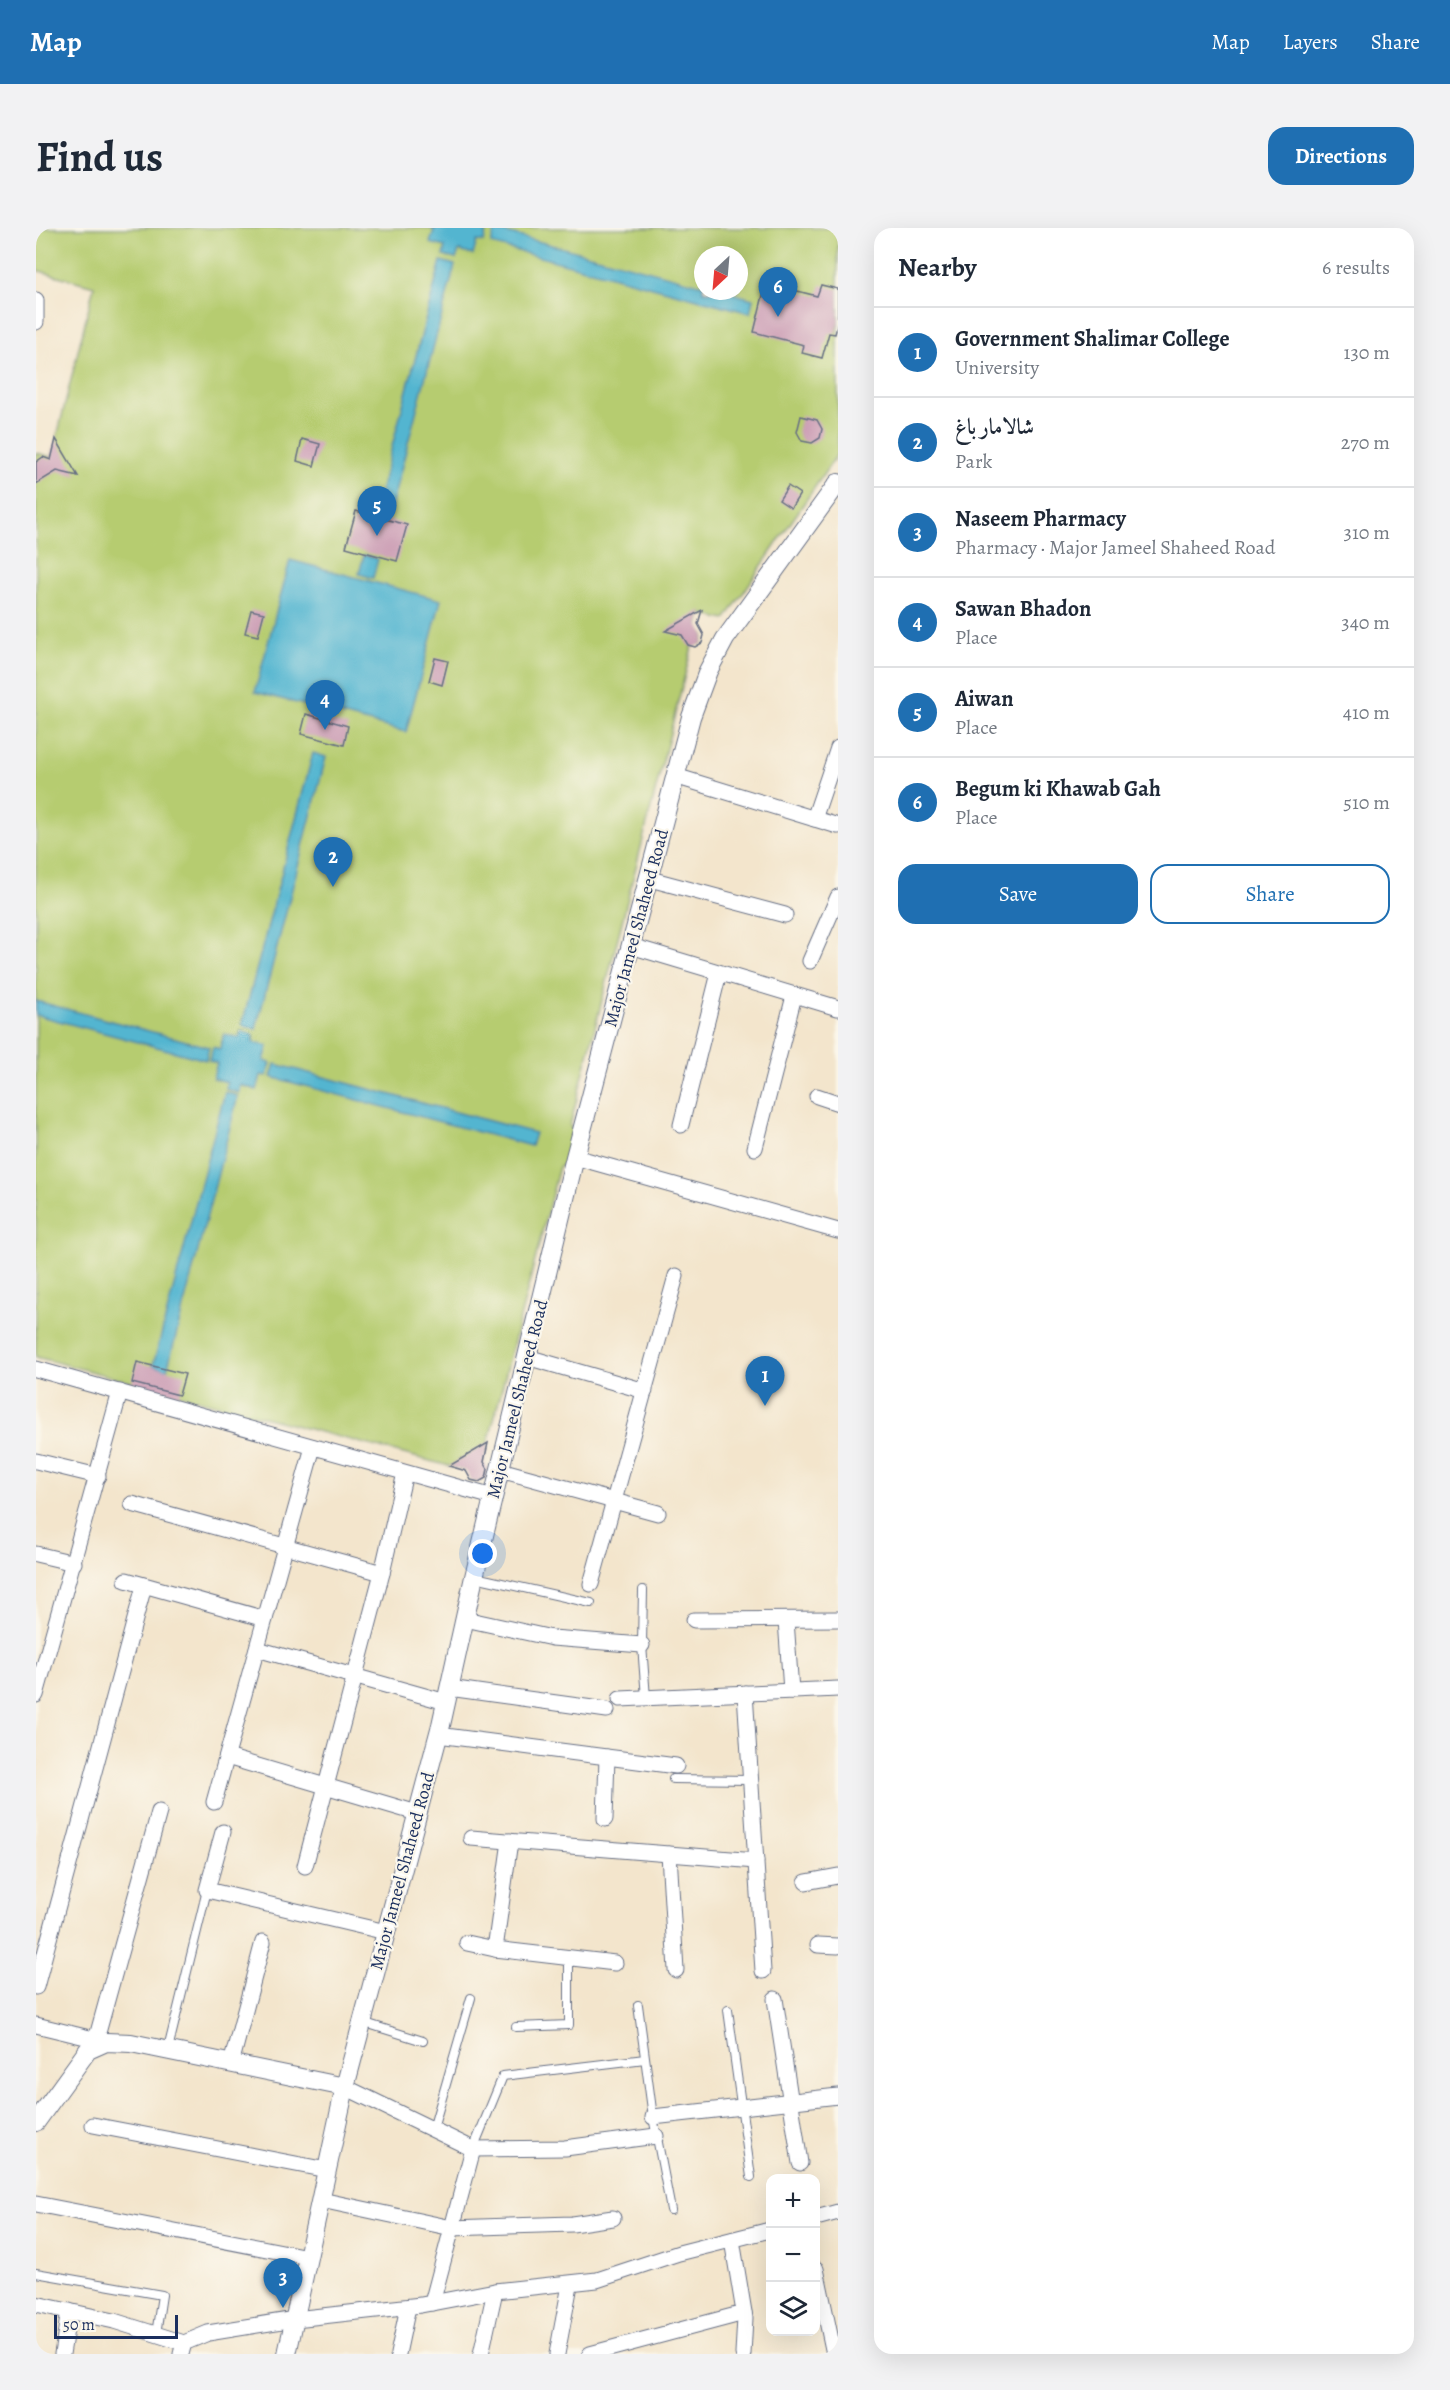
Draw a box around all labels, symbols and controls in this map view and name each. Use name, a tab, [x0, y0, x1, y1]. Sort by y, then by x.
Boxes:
text: Map	[30, 23, 82, 61]
text: Map	[1211, 28, 1250, 56]
text: Layers	[1283, 28, 1338, 56]
text: Share	[1371, 28, 1420, 56]
button: Directions	[1268, 127, 1414, 185]
text: Find us	[36, 128, 163, 185]
north arrow	[694, 246, 748, 300]
text: Nearby	[898, 250, 977, 285]
text: 6 results	[1322, 254, 1390, 281]
pin: 6	[758, 268, 798, 317]
text: Government Shalimar College	[955, 324, 1230, 354]
text: 1	[914, 339, 921, 366]
text: 130 m	[1344, 339, 1390, 366]
text: University	[955, 354, 1039, 381]
text: شالامار باغ	[955, 412, 1034, 442]
text: 2	[913, 429, 922, 456]
text: 270 m	[1341, 429, 1390, 456]
text: Park	[955, 448, 993, 475]
pin: 5	[358, 486, 396, 536]
text: Naseem Pharmacy	[955, 504, 1126, 534]
text: 3	[913, 519, 922, 546]
text: 310 m	[1344, 519, 1390, 546]
text: Pharmacy · Major Jameel Shaheed Road	[955, 534, 1276, 561]
text: Sawan Bhadon	[955, 594, 1091, 624]
text: 4	[913, 609, 922, 636]
text: 340 m	[1341, 609, 1390, 636]
text: Place	[955, 624, 997, 651]
pin: 4	[306, 680, 344, 730]
text: Aiwan	[955, 684, 1014, 714]
text: 5	[913, 699, 922, 726]
text: 410 m	[1343, 699, 1390, 726]
text: Place	[955, 714, 997, 741]
text: Begum ki Khawab Gah	[955, 774, 1161, 804]
text: 6	[913, 789, 922, 816]
text: 510 m	[1343, 789, 1390, 816]
text: Place	[955, 804, 997, 831]
street label: Major Jameel Shaheed Road	[598, 826, 674, 1030]
pin: 2	[314, 838, 352, 887]
button: Save	[898, 864, 1138, 924]
button: Share	[1150, 864, 1390, 924]
street label: Major Jameel Shaheed Road	[481, 1297, 553, 1501]
pin: 1	[746, 1356, 784, 1406]
your location	[468, 1539, 497, 1568]
street label: Major Jameel Shaheed Road	[364, 1769, 440, 1973]
map controls	[766, 2174, 820, 2336]
button: +	[766, 2174, 820, 2228]
button: −	[766, 2228, 820, 2282]
pin: 3	[264, 2258, 302, 2308]
button: layers	[766, 2282, 820, 2336]
scale bar	[54, 2312, 178, 2340]
text: 50 m	[63, 2314, 95, 2336]

